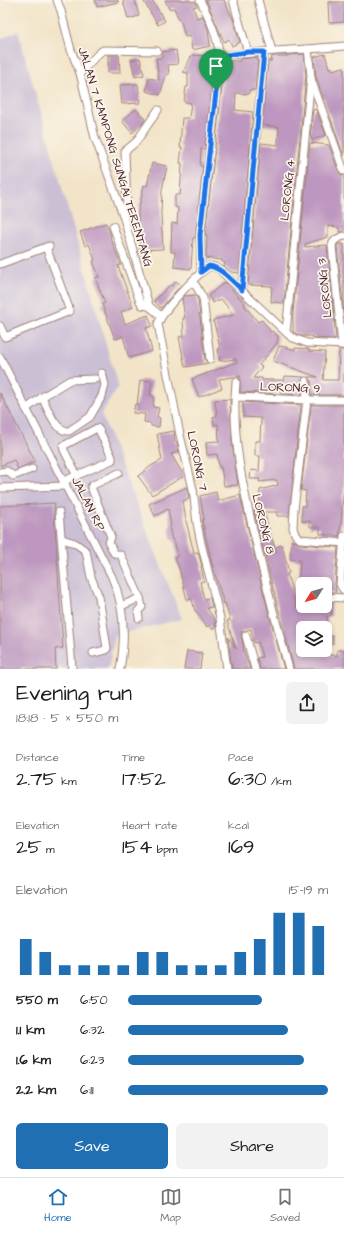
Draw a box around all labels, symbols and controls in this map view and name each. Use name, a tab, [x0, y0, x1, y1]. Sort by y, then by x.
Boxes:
street label: JALAN 7 KAMPONG SUNGAI TERENTANG	[73, 45, 157, 270]
pin	[199, 49, 233, 90]
icon: arrive	[205, 55, 227, 77]
street label: LORONG 4	[276, 158, 300, 222]
street label: LORONG 3	[313, 257, 337, 319]
street label: LORONG 9	[260, 378, 321, 398]
street label: LORONG 7	[182, 429, 212, 493]
street label: JALAN RP	[67, 474, 109, 534]
street label: LORONG 8	[247, 492, 279, 556]
north arrow	[296, 577, 332, 613]
map controls	[296, 577, 332, 657]
button: layers	[296, 621, 332, 657]
text: Evening run	[16, 678, 132, 709]
button: share	[286, 682, 328, 724]
text: 18:18 · 5 × 550 m	[16, 709, 118, 727]
text: Distance	[16, 750, 59, 765]
text: Time	[122, 750, 145, 765]
text: Pace	[228, 750, 254, 765]
text: 2.75	[16, 765, 57, 793]
text: 17:52	[122, 765, 166, 793]
text: 6:30	[228, 765, 267, 793]
text: km	[57, 774, 76, 789]
text: /km	[267, 774, 291, 789]
text: Elevation	[16, 818, 59, 833]
text: Heart rate	[122, 818, 177, 833]
text: kcal	[228, 818, 249, 833]
text: 25	[16, 833, 42, 861]
text: 154	[122, 833, 152, 861]
text: 169	[228, 833, 254, 861]
text: m	[42, 842, 55, 857]
text: bpm	[152, 842, 178, 857]
text: Elevation	[16, 881, 67, 899]
text: 15–19 m	[289, 881, 328, 899]
text: 550 m	[16, 991, 58, 1009]
text: 6:50	[80, 991, 108, 1009]
text: 1.1 km	[16, 1021, 44, 1039]
text: 6:32	[80, 1021, 104, 1039]
text: 1.6 km	[16, 1051, 51, 1069]
text: 6:23	[80, 1051, 104, 1069]
text: 2.2 km	[16, 1081, 56, 1099]
text: 6:11	[80, 1081, 94, 1099]
button: Save	[16, 1123, 168, 1169]
button: Share	[176, 1123, 328, 1169]
tab: Home	[44, 1186, 71, 1225]
tab: Map	[160, 1186, 182, 1225]
tab: Saved	[270, 1186, 300, 1225]

